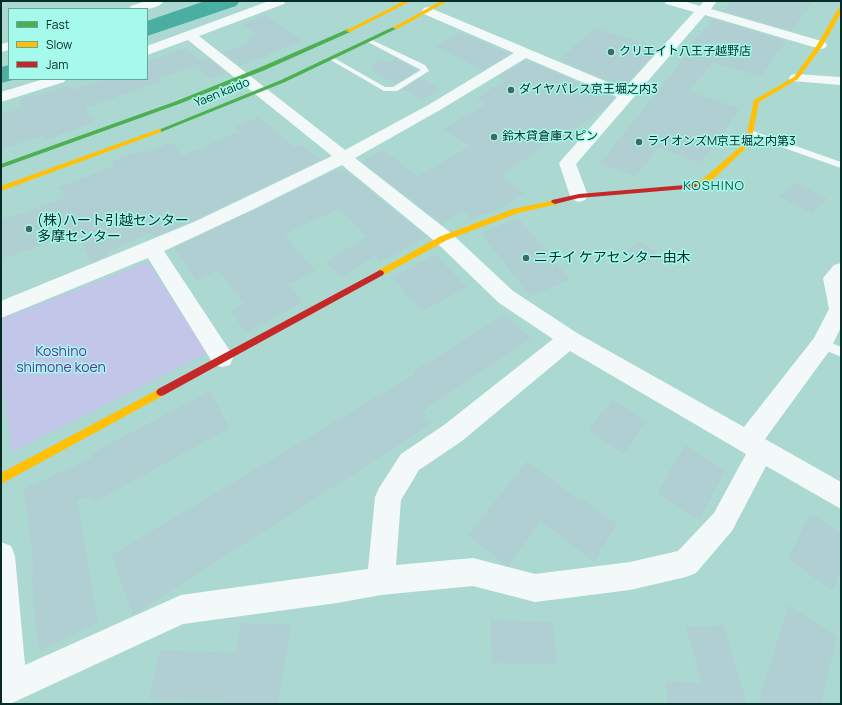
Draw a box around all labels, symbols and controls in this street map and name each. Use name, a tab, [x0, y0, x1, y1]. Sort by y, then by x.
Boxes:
legend	[8, 8, 148, 80]
text: Fast	[46, 16, 70, 33]
text: Slow	[46, 36, 72, 53]
place label: クリエイト八王子越野店	[619, 45, 751, 59]
marker: クリエイト八王子越野店	[606, 47, 616, 57]
text: Jam	[46, 56, 68, 73]
street label: Yaen kaido	[192, 75, 252, 111]
place label: ダイヤパレス京王堀之内3	[519, 83, 658, 97]
marker: ダイヤパレス京王堀之内3	[506, 85, 516, 95]
place label: 鈴木貸倉庫スピン	[502, 130, 598, 144]
marker: 鈴木貸倉庫スピン	[489, 132, 499, 142]
place label: ライオンズM京王堀之内第3	[647, 135, 796, 149]
marker: ライオンズM京王堀之内第3	[634, 137, 644, 147]
district label: KOSHINO	[683, 178, 745, 194]
place label: (株)ハート引越センター 多摩センター	[37, 213, 189, 246]
marker: (株)ハート引越センター 多摩センター	[24, 224, 34, 234]
place label: ニチイ ケアセンター由木	[534, 250, 691, 266]
marker: ニチイ ケアセンター由木	[521, 253, 531, 263]
park label: Koshino shimone koen	[16, 344, 106, 376]

